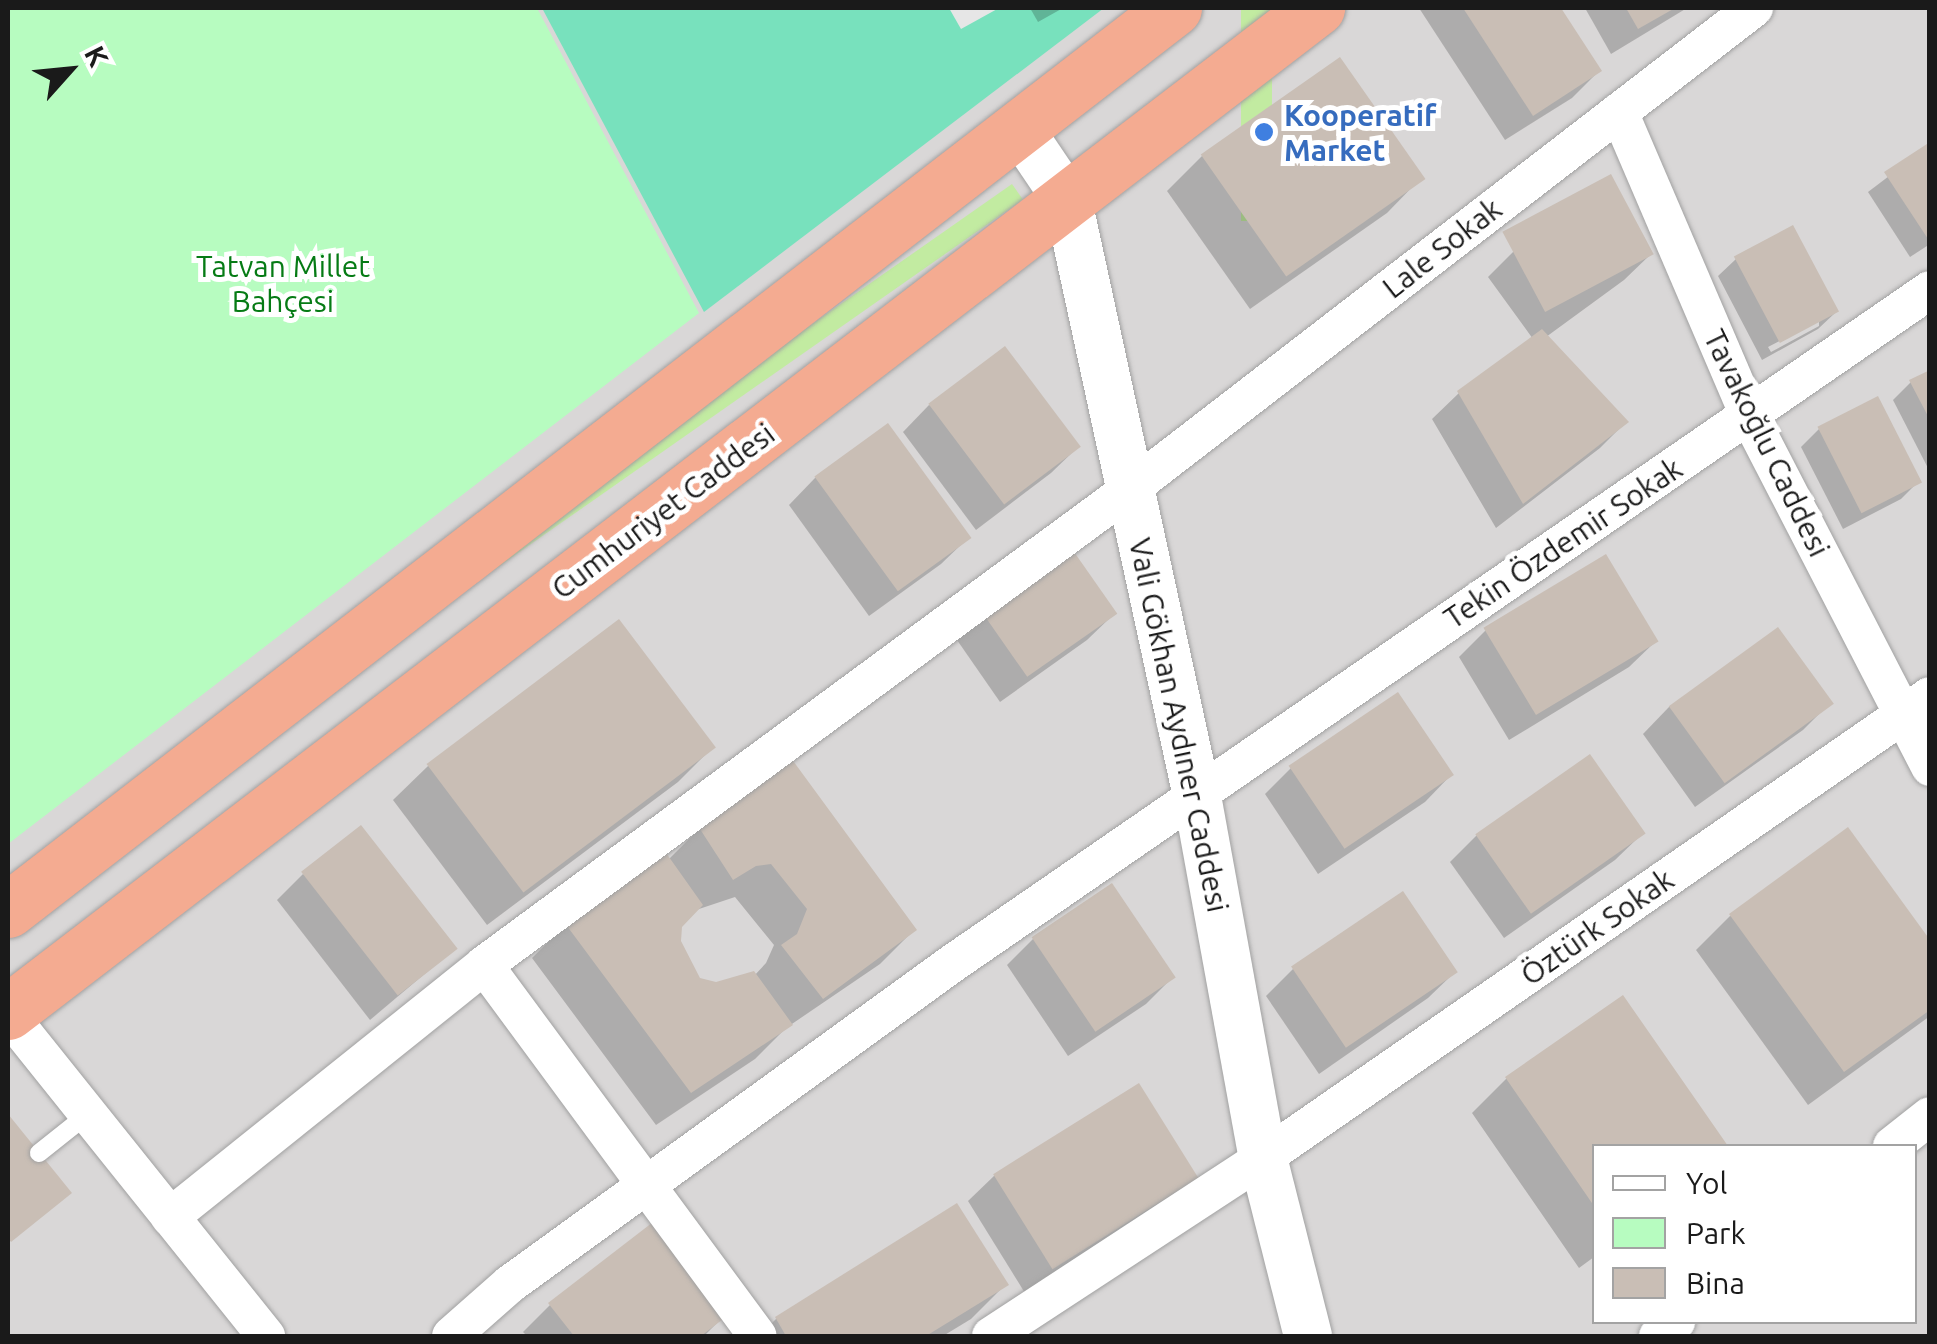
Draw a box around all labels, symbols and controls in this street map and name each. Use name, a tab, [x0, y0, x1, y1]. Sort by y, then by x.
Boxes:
north arrow	[20, 20, 120, 120]
text: K	[79, 41, 115, 71]
place label: Kooperatif Market	[1284, 97, 1436, 168]
marker: Kooperatif Market	[1253, 121, 1275, 143]
street label: Lale Sokak	[1375, 190, 1509, 306]
park label: Tatvan Millet Bahçesi	[196, 248, 370, 318]
street label: Tavakoğlu Caddesi	[1696, 324, 1838, 562]
street label: Cumhuriyet Caddesi	[545, 416, 781, 606]
street label: Tekin Özdemir Sokak	[1437, 450, 1689, 636]
street label: Vali Gökhan Aydıner Caddesi	[1122, 535, 1236, 915]
street label: Öztürk Sokak	[1514, 861, 1680, 993]
legend	[1592, 1144, 1917, 1324]
text: Yol	[1686, 1166, 1727, 1200]
text: Park	[1686, 1216, 1746, 1250]
text: Bina	[1686, 1266, 1745, 1300]

